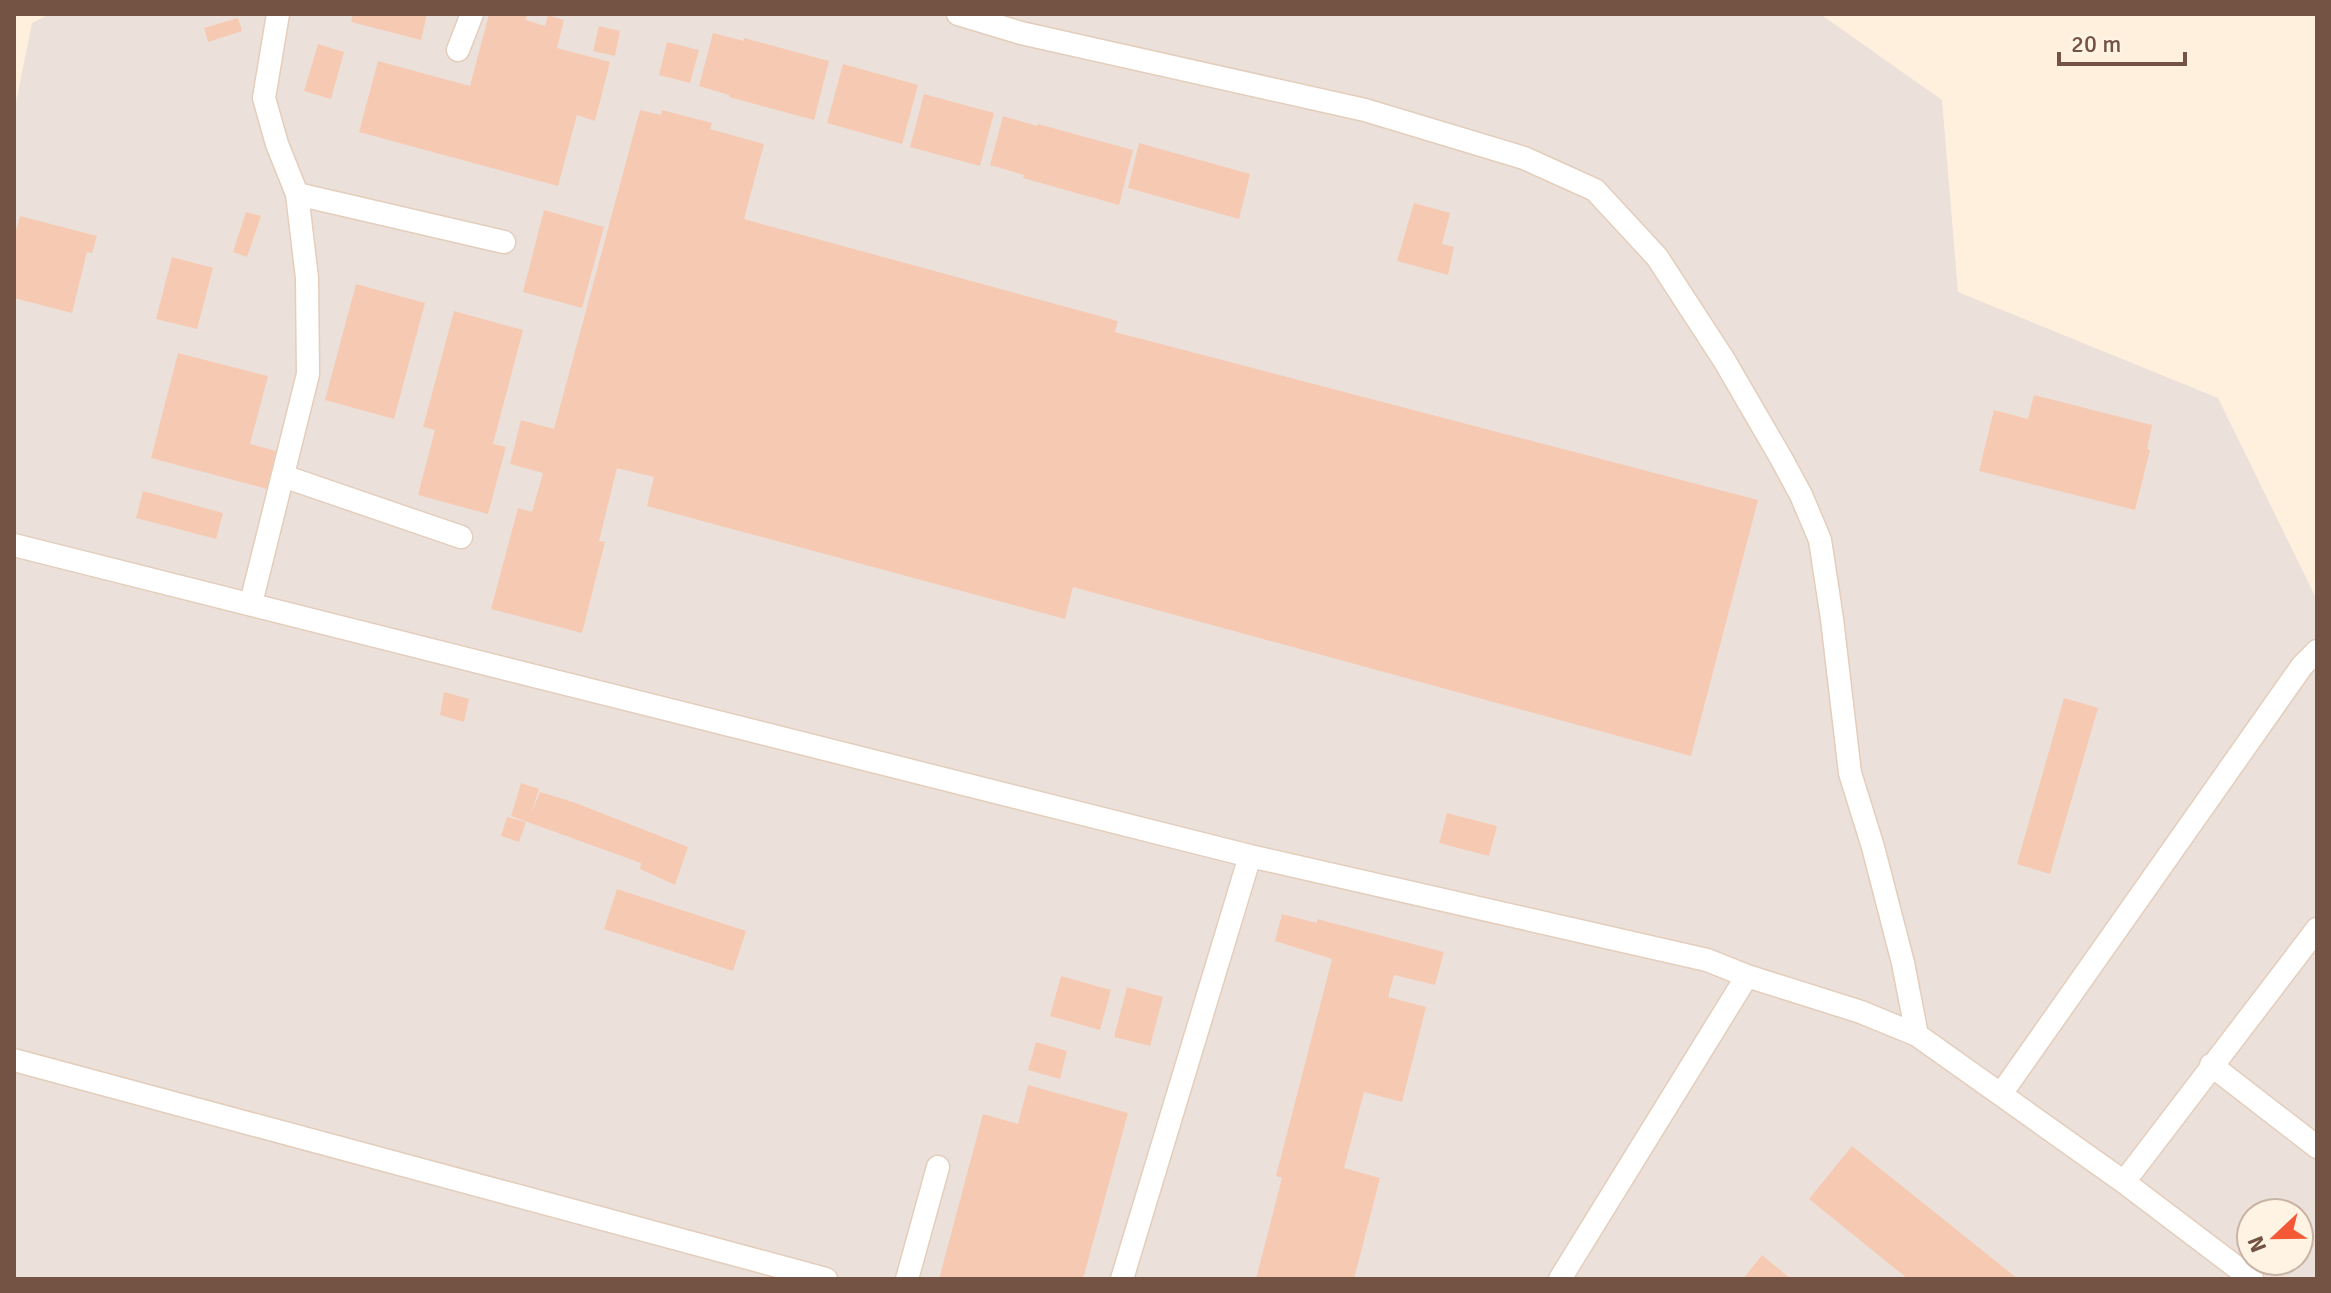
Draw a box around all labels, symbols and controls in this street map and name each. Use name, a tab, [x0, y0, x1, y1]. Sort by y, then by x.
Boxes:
scale bar	[2059, 16, 2185, 66]
text: 20 m	[2071, 29, 2121, 59]
north arrow	[2235, 1197, 2315, 1277]
text: N	[2242, 1232, 2272, 1256]

